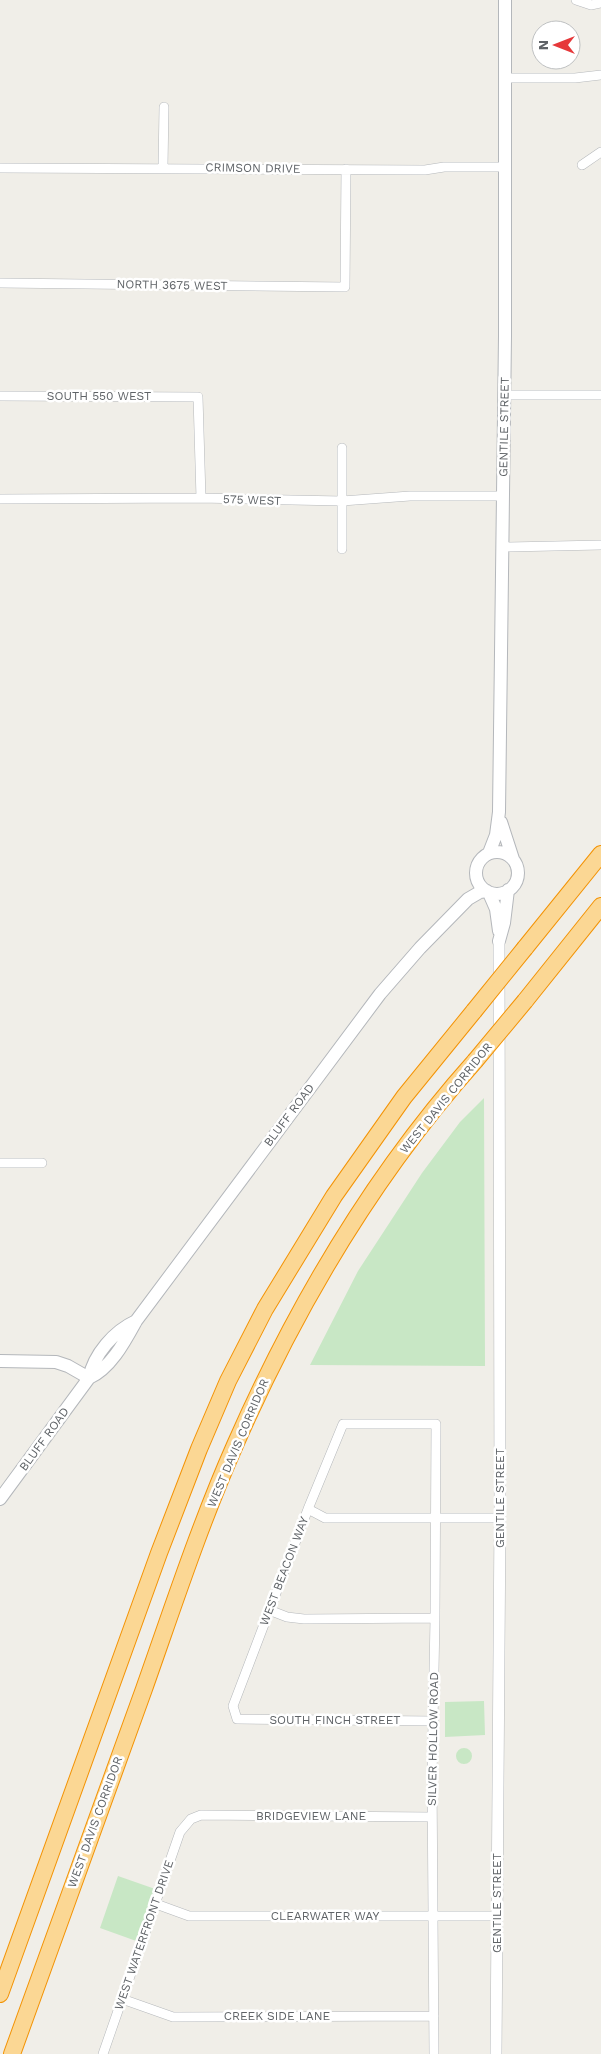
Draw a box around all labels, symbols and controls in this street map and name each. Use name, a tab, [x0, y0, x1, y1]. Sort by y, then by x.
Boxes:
north arrow	[531, 20, 581, 70]
text: N	[535, 40, 551, 50]
street label: CRIMSON DRIVE	[205, 160, 301, 176]
street label: NORTH 3675 WEST	[116, 277, 228, 293]
street label: GENTILE STREET	[496, 377, 512, 477]
street label: SOUTH 550 WEST	[47, 389, 151, 403]
street label: 575 WEST	[223, 492, 281, 508]
street label: WEST DAVIS CORRIDOR	[397, 1040, 495, 1156]
street label: BLUFF ROAD	[261, 1081, 317, 1149]
street label: WEST DAVIS CORRIDOR	[204, 1376, 272, 1510]
street label: BLUFF ROAD	[16, 1405, 72, 1473]
street label: GENTILE STREET	[493, 1448, 507, 1548]
street label: WEST BEACON WAY	[257, 1514, 311, 1627]
street label: SILVER HOLLOW ROAD	[425, 1672, 441, 1806]
street label: SOUTH FINCH STREET	[269, 1713, 401, 1727]
street label: WEST DAVIS CORRIDOR	[65, 1754, 125, 1890]
street label: BRIDGEVIEW LANE	[256, 1809, 366, 1823]
street label: GENTILE STREET	[490, 1853, 504, 1953]
street label: WEST WATERFRONT DRIVE	[112, 1858, 176, 2012]
street label: CLEARWATER WAY	[271, 1909, 379, 1923]
street label: CREEK SIDE LANE	[224, 2009, 331, 2023]

